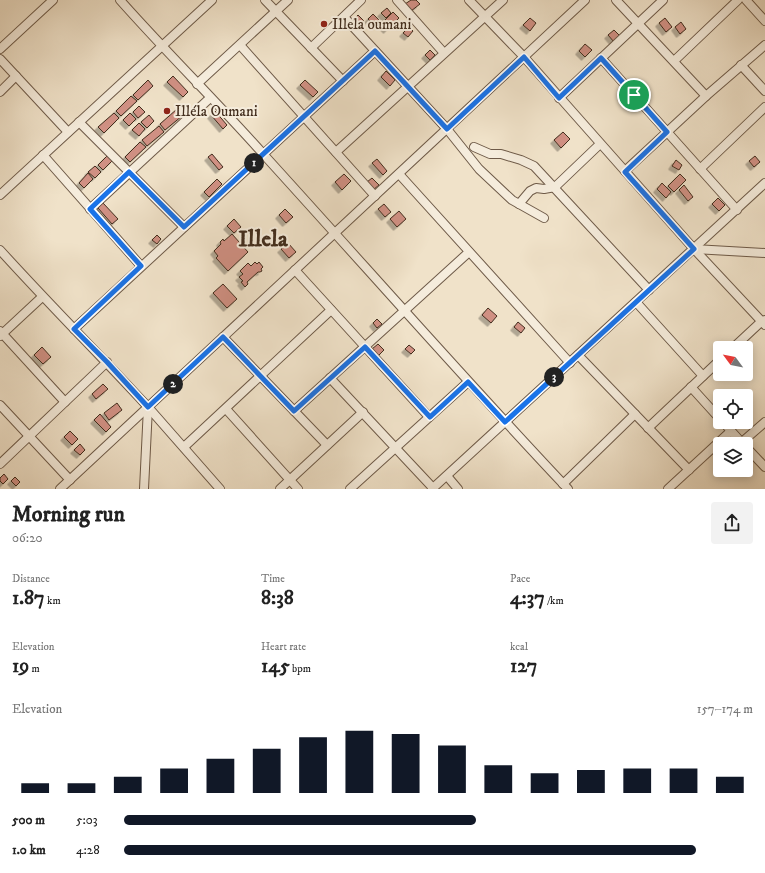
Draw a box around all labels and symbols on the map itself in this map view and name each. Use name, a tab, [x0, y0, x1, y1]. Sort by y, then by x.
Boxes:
place label: Illela oumani	[332, 15, 411, 34]
marker: Illela oumani	[319, 19, 329, 29]
pin	[617, 78, 651, 112]
place label: Illéla Oumani	[175, 102, 258, 121]
marker: Illéla Oumani	[162, 106, 172, 116]
pin: 1	[244, 153, 264, 173]
district label: Illela	[238, 225, 289, 254]
north arrow	[713, 341, 753, 381]
pin: 3	[544, 367, 564, 387]
pin: 2	[163, 374, 183, 394]

